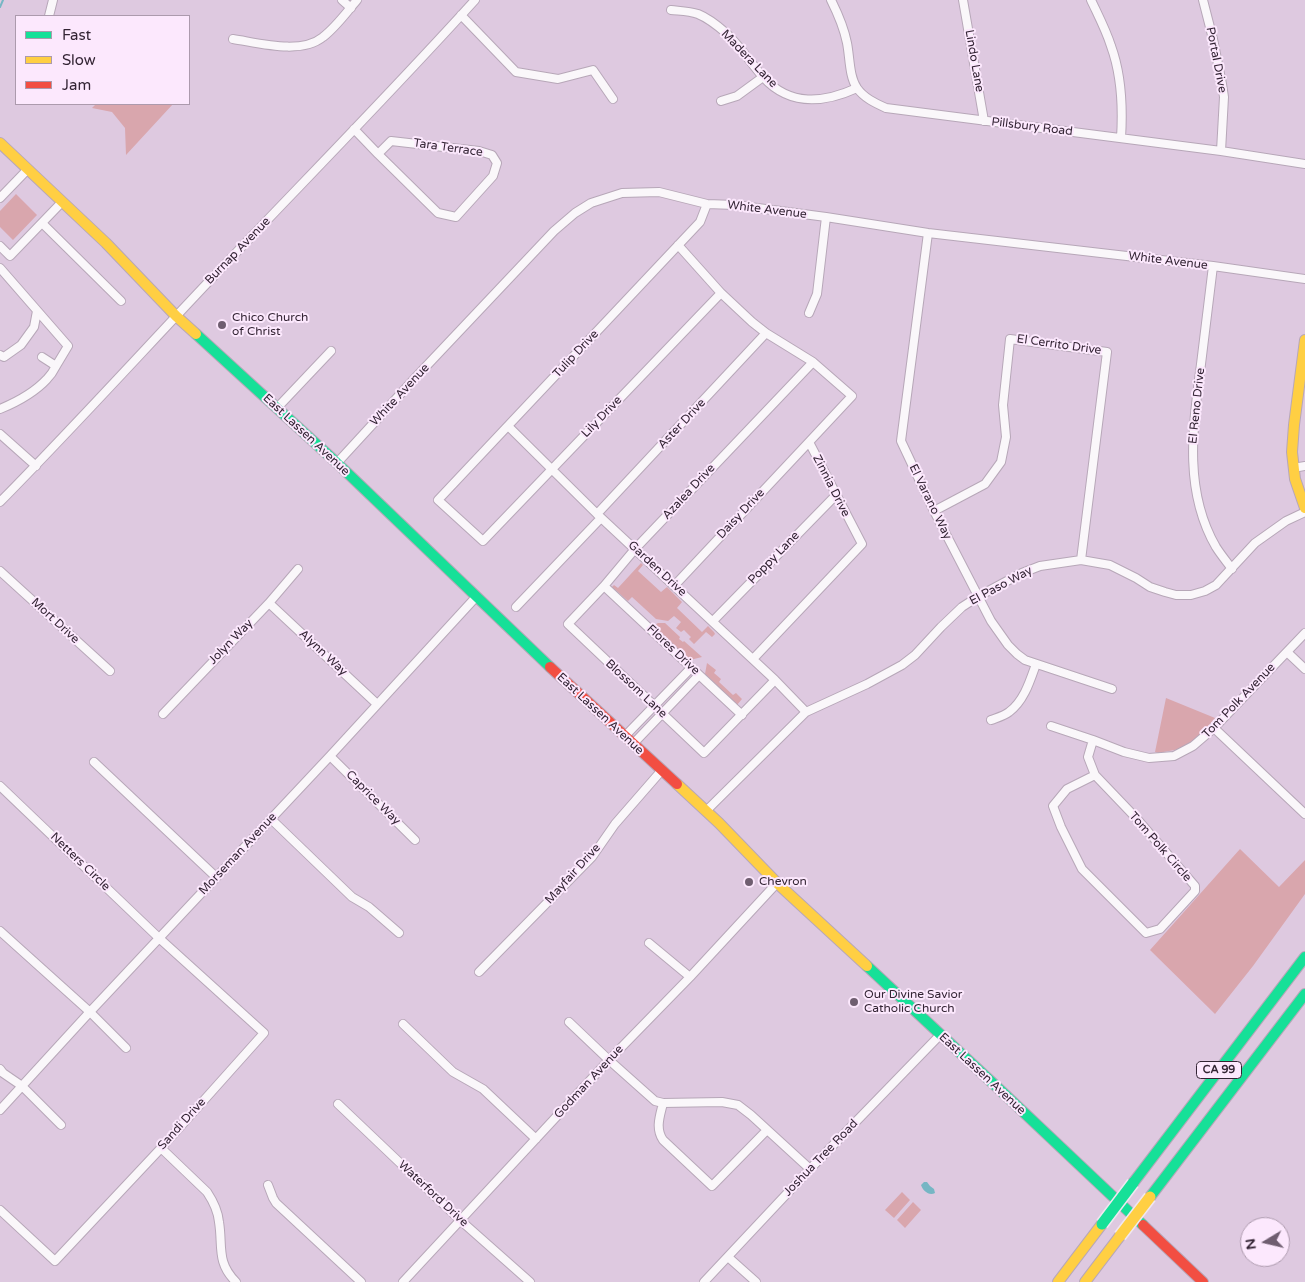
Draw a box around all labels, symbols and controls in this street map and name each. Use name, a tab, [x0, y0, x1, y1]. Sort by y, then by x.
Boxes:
legend	[15, 15, 190, 105]
text: Fast	[62, 26, 91, 44]
street label: Portal Drive	[1203, 26, 1229, 94]
street label: Madera Lane	[718, 27, 780, 91]
street label: Lindo Lane	[961, 29, 987, 93]
text: Slow	[62, 51, 96, 69]
text: Jam	[62, 76, 91, 94]
street label: Pillsbury Road	[990, 115, 1074, 139]
street label: Tara Terrace	[412, 136, 484, 160]
street label: White Avenue	[727, 198, 807, 222]
street label: Burnap Avenue	[202, 214, 274, 288]
street label: White Avenue	[1128, 249, 1208, 273]
place label: Chico Church of Christ	[232, 311, 308, 339]
marker: Chico Church of Christ	[216, 319, 228, 331]
street label: Tulip Drive	[550, 327, 602, 381]
street label: El Cerrito Drive	[1016, 332, 1102, 358]
street label: White Avenue	[368, 361, 432, 429]
street label: El Reno Drive	[1186, 367, 1208, 445]
street label: East Lassen Avenue	[260, 391, 352, 479]
street label: Lily Drive	[579, 393, 625, 441]
street label: Aster Drive	[655, 396, 709, 452]
street label: Zinnia Drive	[809, 453, 853, 519]
street label: Azalea Drive	[660, 461, 718, 523]
street label: El Varano Way	[906, 462, 954, 542]
street label: Daisy Drive	[714, 486, 768, 542]
street label: Poppy Lane	[745, 529, 803, 587]
street label: Garden Drive	[625, 538, 689, 600]
street label: El Paso Way	[967, 563, 1035, 609]
street label: Mort Drive	[28, 595, 82, 647]
street label: Jolyn Way	[206, 616, 256, 668]
street label: Flores Drive	[644, 622, 702, 678]
street label: Alynn Way	[296, 627, 350, 679]
street label: Blossom Lane	[602, 657, 670, 721]
street label: Tom Polk Avenue	[1200, 660, 1278, 742]
street label: East Lassen Avenue	[554, 670, 646, 758]
street label: Caprice Way	[343, 768, 403, 828]
street label: Tom Polk Circle	[1126, 809, 1194, 885]
street label: Morseman Avenue	[196, 810, 280, 898]
street label: Netters Circle	[47, 830, 113, 894]
street label: Mayfair Drive	[542, 841, 604, 907]
place label: Chevron	[759, 875, 807, 889]
marker: Chevron	[743, 876, 755, 888]
place label: Our Divine Savior Catholic Church	[864, 988, 962, 1016]
marker: Our Divine Savior Catholic Church	[848, 996, 860, 1008]
street label: East Lassen Avenue	[936, 1030, 1028, 1118]
street label: Godman Avenue	[551, 1042, 627, 1122]
road number: CA 99	[1196, 1062, 1242, 1078]
street label: Sandi Drive	[155, 1095, 209, 1153]
street label: Joshua Tree Road	[781, 1117, 861, 1199]
street label: Waterford Drive	[395, 1158, 471, 1230]
north arrow	[1240, 1217, 1290, 1267]
text: N	[1241, 1237, 1260, 1251]

